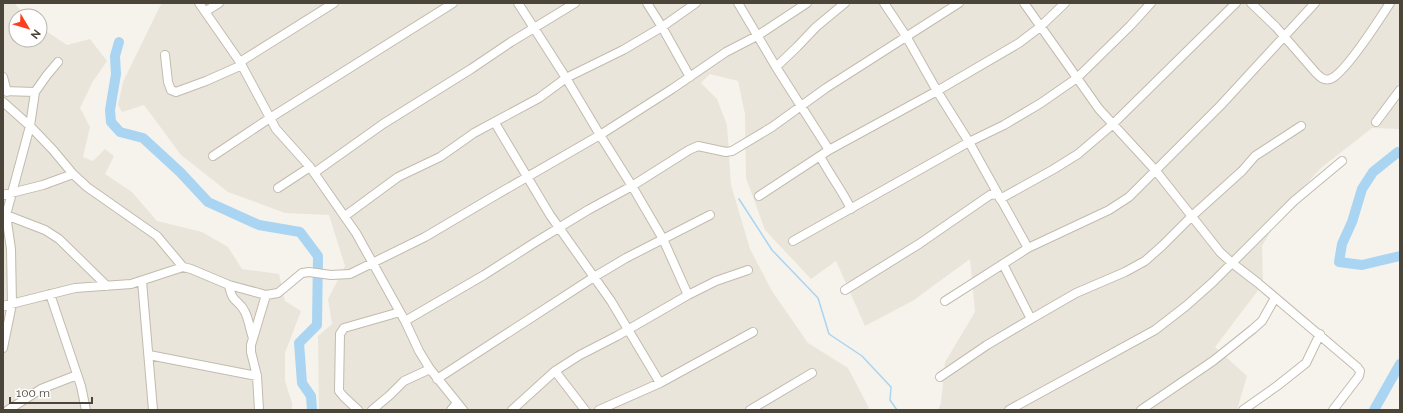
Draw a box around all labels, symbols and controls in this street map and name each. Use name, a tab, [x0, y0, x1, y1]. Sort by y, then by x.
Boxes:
north arrow	[8, 8, 48, 48]
text: N	[28, 27, 43, 41]
scale bar	[10, 379, 92, 405]
text: 100 m	[16, 386, 50, 400]

